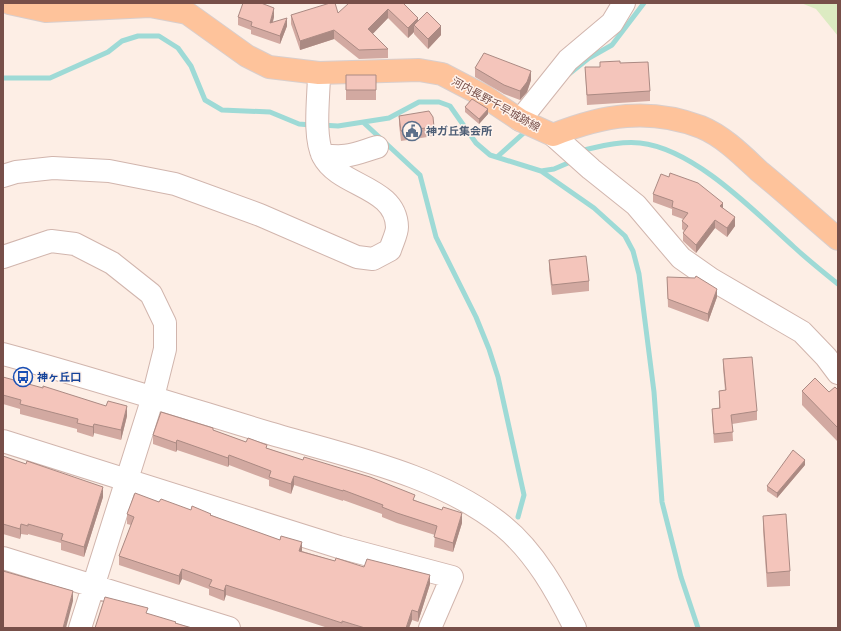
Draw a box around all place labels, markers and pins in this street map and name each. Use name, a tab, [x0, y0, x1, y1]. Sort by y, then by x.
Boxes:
public building icon: 神ガ丘集会所	[401, 120, 423, 142]
place label: 神ガ丘集会所	[426, 125, 492, 138]
bus stop icon: 神ヶ丘口	[12, 366, 34, 388]
place label: 神ヶ丘口	[37, 371, 81, 384]

